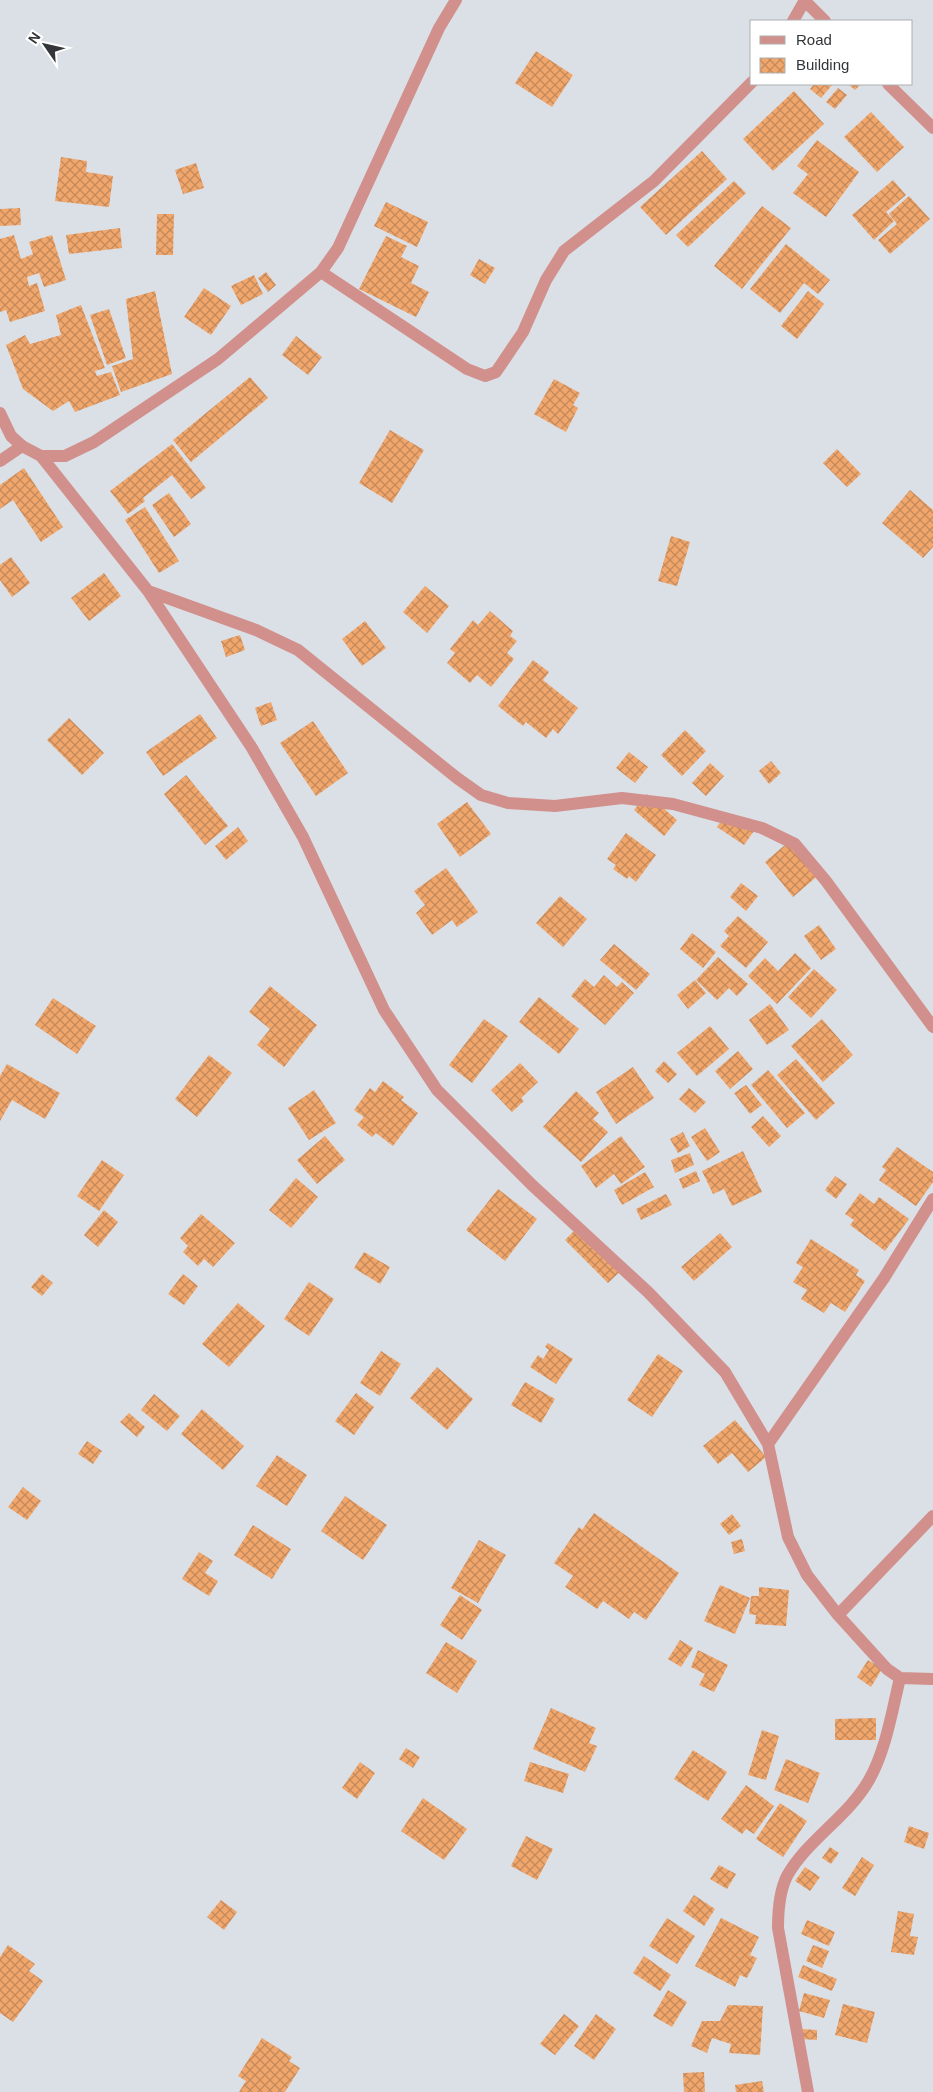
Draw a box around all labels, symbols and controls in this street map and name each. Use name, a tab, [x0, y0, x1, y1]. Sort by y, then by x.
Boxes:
north arrow	[20, 20, 70, 70]
legend	[750, 20, 913, 85]
text: N	[25, 29, 44, 46]
text: Road	[796, 31, 832, 48]
text: Building	[796, 56, 849, 73]

